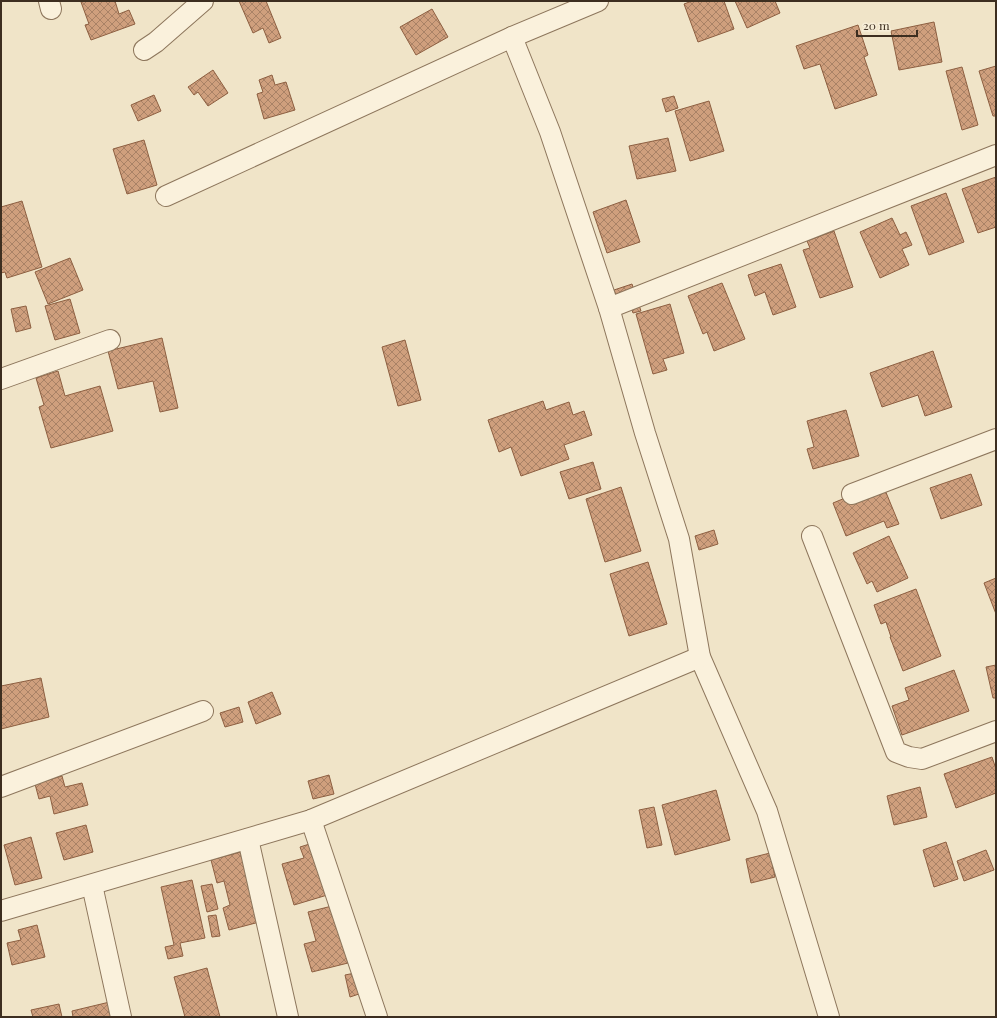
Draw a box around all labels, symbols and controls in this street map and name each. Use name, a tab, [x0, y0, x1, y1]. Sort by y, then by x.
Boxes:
scale bar	[857, 12, 917, 38]
text: 20 m	[863, 17, 890, 33]

